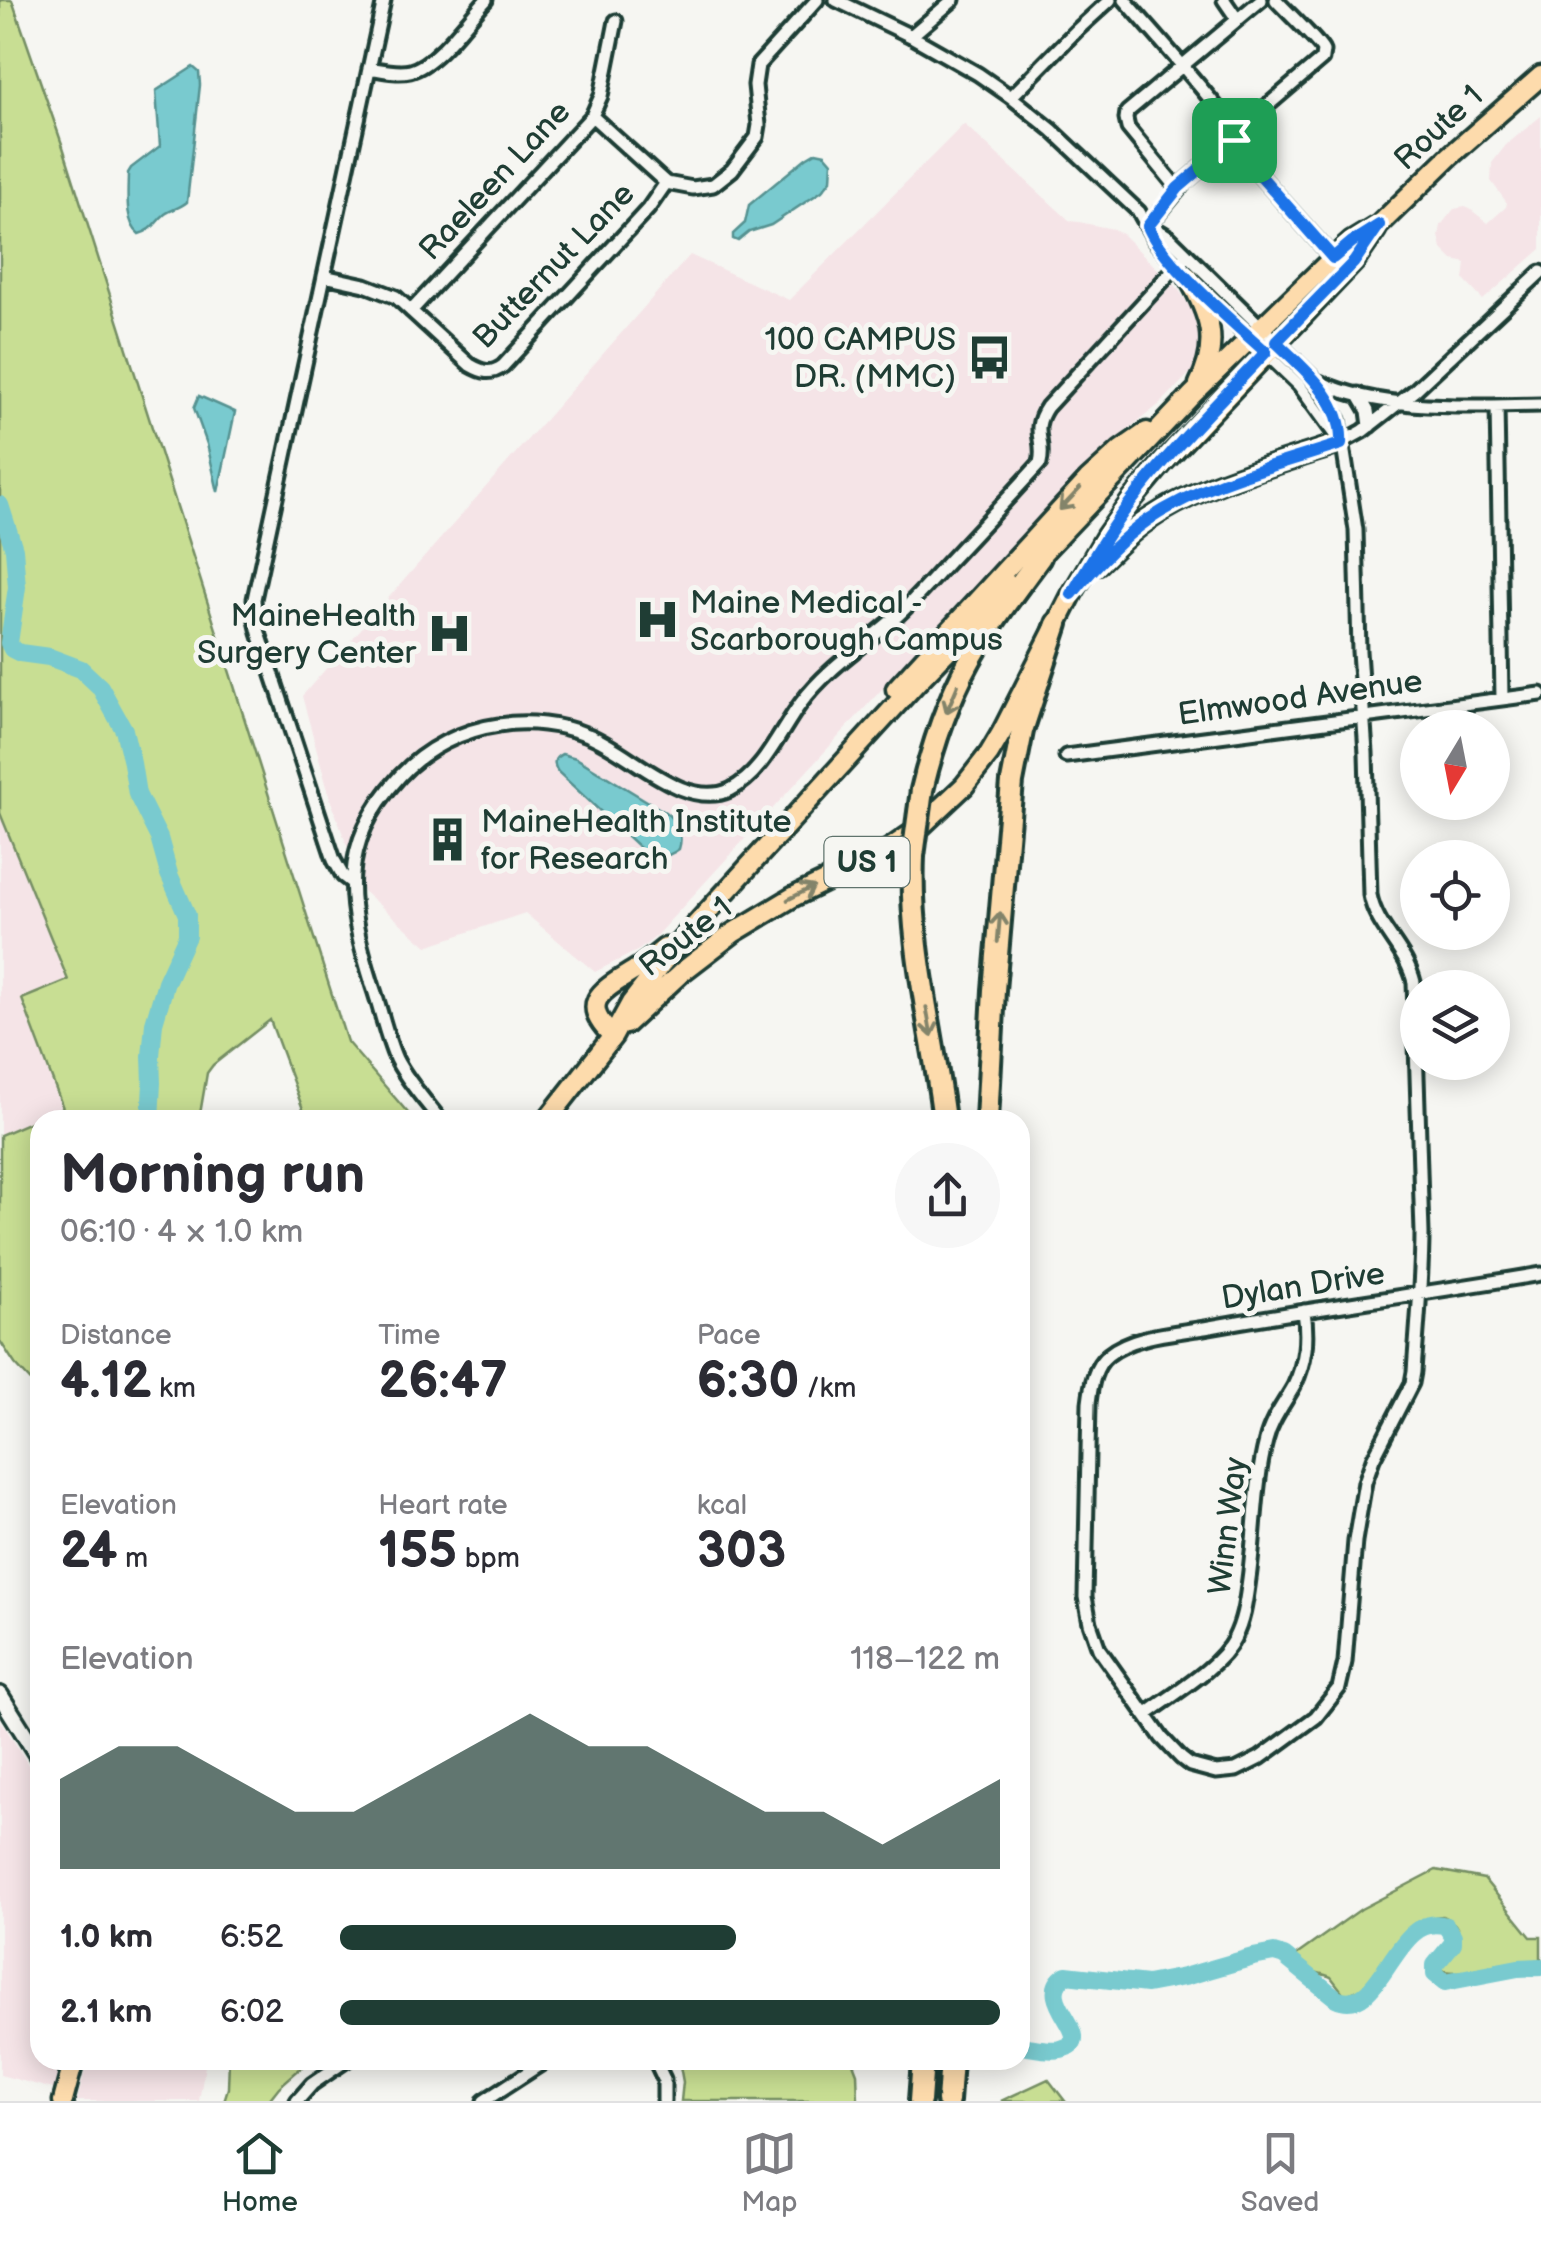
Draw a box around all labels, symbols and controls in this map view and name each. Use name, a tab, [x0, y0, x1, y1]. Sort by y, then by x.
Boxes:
street label: Route 1	[1386, 77, 1492, 179]
street label: Raeleen Lane	[411, 93, 579, 269]
pin	[1192, 98, 1277, 183]
icon: arrive	[1207, 113, 1262, 168]
street label: Butternut Lane	[465, 175, 643, 357]
place label: 100 CAMPUS DR. (MMC)	[765, 321, 956, 397]
bus stop icon: 100 CAMPUS DR. (MMC)	[965, 333, 1013, 381]
one-way arrow	[1059, 486, 1082, 511]
place label: Maine Medical - Scarborough Campus	[690, 584, 1003, 660]
hospital icon: Maine Medical - Scarborough Campus	[633, 596, 681, 644]
place label: MaineHealth Surgery Center	[197, 597, 416, 673]
hospital icon: MaineHealth Surgery Center	[425, 609, 473, 657]
street label: Elmwood Avenue	[1175, 662, 1425, 735]
one-way arrow	[941, 683, 959, 713]
north arrow	[1400, 710, 1510, 820]
map controls	[1400, 710, 1510, 1080]
place label: MaineHealth Institute for Research	[481, 803, 791, 879]
building icon: MaineHealth Institute for Research	[424, 815, 472, 863]
road number: US 1	[824, 837, 910, 887]
button: locate	[1400, 840, 1510, 950]
one-way arrow	[786, 883, 816, 902]
street label: Route 1	[632, 889, 740, 986]
one-way arrow	[990, 911, 1009, 943]
button: layers	[1400, 970, 1510, 1080]
one-way arrow	[920, 1005, 939, 1037]
text: Morning run	[60, 1142, 365, 1209]
button: share	[895, 1143, 1000, 1248]
text: 06:10 · 4 × 1.0 km	[60, 1213, 303, 1252]
street label: Dylan Drive	[1219, 1254, 1388, 1319]
text: Distance	[60, 1319, 172, 1352]
text: Time	[378, 1319, 440, 1352]
text: Pace	[697, 1319, 761, 1352]
text: 4.12	[60, 1352, 151, 1412]
text: 26:47	[378, 1352, 508, 1412]
text: 6:30	[697, 1352, 799, 1412]
text: km	[151, 1372, 196, 1405]
text: /km	[799, 1372, 856, 1405]
street label: Winn Way	[1201, 1455, 1256, 1597]
text: Elevation	[60, 1489, 177, 1522]
text: Heart rate	[378, 1489, 508, 1522]
text: kcal	[697, 1489, 747, 1522]
text: 24	[60, 1522, 117, 1582]
text: 155	[378, 1522, 457, 1582]
text: 303	[697, 1522, 786, 1582]
text: m	[117, 1542, 148, 1575]
text: bpm	[457, 1542, 520, 1575]
text: Elevation	[60, 1640, 193, 1679]
text: 118–122 m	[850, 1640, 1000, 1679]
text: 1.0 km	[60, 1918, 153, 1957]
text: 6:52	[220, 1918, 283, 1957]
text: 2.1 km	[60, 1993, 152, 2032]
text: 6:02	[220, 1993, 284, 2032]
tab: Home	[222, 2126, 298, 2219]
tab: Map	[741, 2126, 797, 2219]
tab: Saved	[1241, 2126, 1319, 2219]

